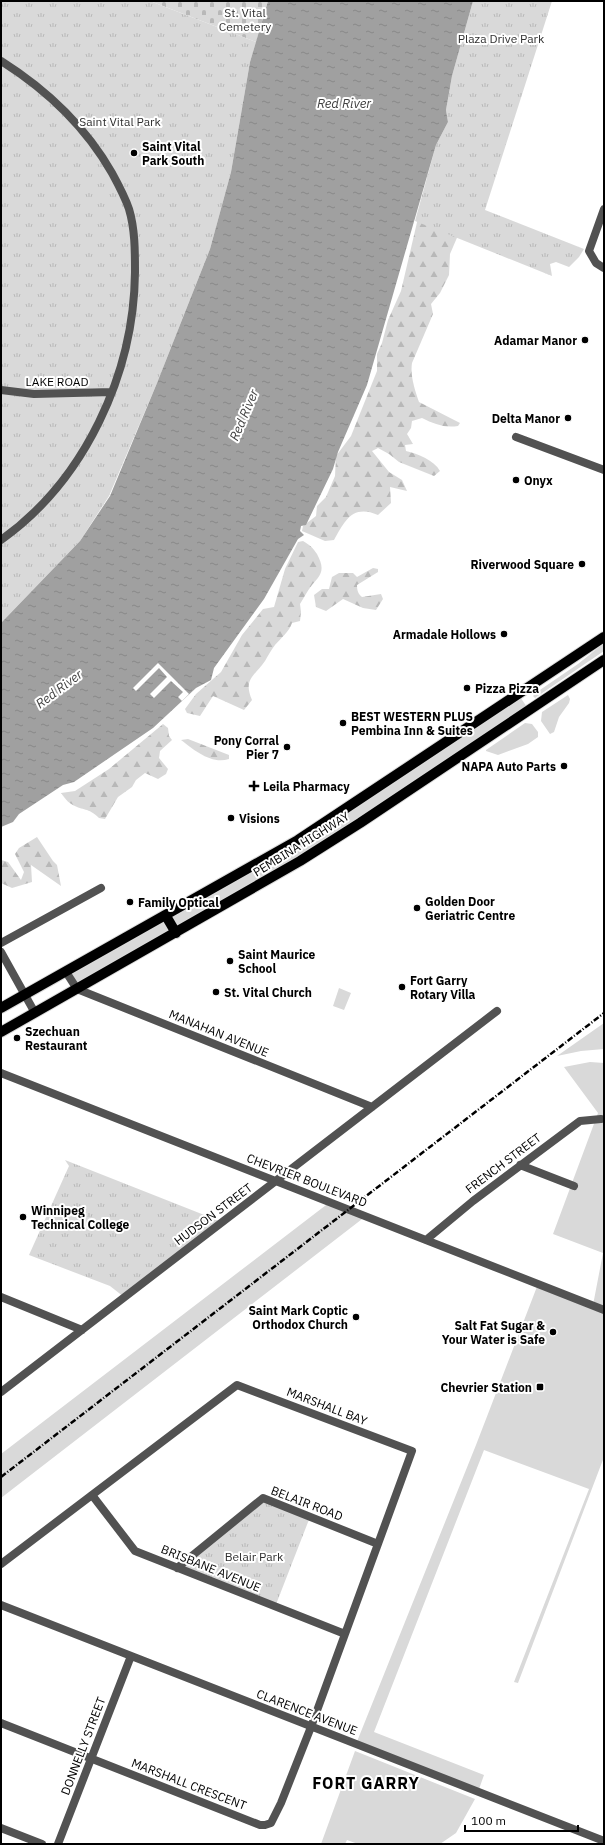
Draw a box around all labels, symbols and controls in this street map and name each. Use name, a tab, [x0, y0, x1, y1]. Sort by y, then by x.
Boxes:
park label: St. Vital Cemetery	[219, 5, 271, 34]
park label: Plaza Drive Park	[458, 31, 545, 46]
water label: Red River	[317, 95, 372, 112]
park label: Saint Vital Park	[79, 114, 161, 129]
place label: Saint Vital Park South	[142, 139, 204, 168]
marker: Saint Vital Park South	[129, 148, 139, 158]
place label: Adamar Manor	[494, 333, 577, 348]
marker: Adamar Manor	[580, 335, 590, 345]
street label: LAKE ROAD	[26, 374, 89, 389]
water label: Red River	[226, 386, 263, 443]
place label: Delta Manor	[492, 411, 560, 426]
marker: Delta Manor	[563, 413, 573, 423]
place label: Onyx	[524, 473, 553, 488]
marker: Onyx	[511, 475, 521, 485]
place label: Riverwood Square	[471, 557, 574, 572]
marker: Riverwood Square	[577, 559, 587, 569]
place label: Armadale Hollows	[393, 627, 496, 642]
marker: Armadale Hollows	[499, 629, 509, 639]
water label: Red River	[32, 665, 87, 712]
place label: Pizza Pizza	[475, 681, 539, 696]
marker: Pizza Pizza	[462, 683, 472, 693]
place label: BEST WESTERN PLUS Pembina Inn & Suites	[351, 709, 473, 738]
marker: BEST WESTERN PLUS Pembina Inn & Suites	[338, 718, 348, 728]
place label: Pony Corral Pier 7	[214, 733, 279, 762]
marker: Pony Corral Pier 7	[282, 742, 292, 752]
place label: NAPA Auto Parts	[461, 759, 556, 774]
marker: NAPA Auto Parts	[559, 761, 569, 771]
place label: Leila Pharmacy	[263, 779, 350, 794]
marker: Leila Pharmacy	[248, 780, 260, 792]
street label: PEMBINA HIGHWAY	[250, 808, 352, 880]
place label: Visions	[239, 811, 280, 826]
marker: Visions	[226, 813, 236, 823]
place label: Golden Door Geriatric Centre	[425, 894, 515, 923]
place label: Family Optical	[138, 895, 219, 910]
marker: Family Optical	[125, 897, 135, 907]
marker: Golden Door Geriatric Centre	[412, 903, 422, 913]
place label: Saint Maurice School	[238, 947, 316, 976]
marker: Saint Maurice School	[225, 956, 235, 966]
place label: Fort Garry Rotary Villa	[410, 973, 476, 1002]
marker: Fort Garry Rotary Villa	[397, 982, 407, 992]
place label: St. Vital Church	[224, 985, 312, 1000]
marker: St. Vital Church	[211, 987, 221, 997]
street label: MANAHAN AVENUE	[167, 1006, 271, 1060]
place label: Szechuan Restaurant	[25, 1024, 88, 1053]
marker: Szechuan Restaurant	[12, 1033, 22, 1043]
street label: FRENCH STREET	[462, 1130, 544, 1196]
street label: CHEVRIER BOULEVARD	[245, 1150, 369, 1210]
street label: HUDSON STREET	[171, 1180, 255, 1248]
place label: Winnipeg Technical College	[31, 1203, 129, 1232]
marker: Winnipeg Technical College	[18, 1212, 28, 1222]
place label: Saint Mark Coptic Orthodox Church	[248, 1303, 348, 1332]
marker: Saint Mark Coptic Orthodox Church	[351, 1312, 361, 1322]
place label: Salt Fat Sugar & Your Water is Safe	[442, 1318, 545, 1347]
marker: Salt Fat Sugar & Your Water is Safe	[548, 1327, 558, 1337]
place label: Chevrier Station	[441, 1380, 532, 1395]
marker: Chevrier Station	[535, 1382, 545, 1392]
street label: MARSHALL BAY	[285, 1384, 369, 1428]
street label: BELAIR ROAD	[269, 1482, 345, 1524]
street label: BRISBANE AVENUE	[159, 1541, 263, 1595]
park label: Belair Park	[225, 1549, 284, 1564]
street label: CLARENCE AVENUE	[254, 1686, 360, 1738]
street label: DONNELLY STREET	[57, 1695, 109, 1797]
street label: MARSHALL CRESCENT	[129, 1755, 249, 1813]
district label: FORT GARRY	[312, 1773, 420, 1793]
scale bar	[465, 1807, 578, 1833]
text: 100 m	[471, 1813, 506, 1828]

